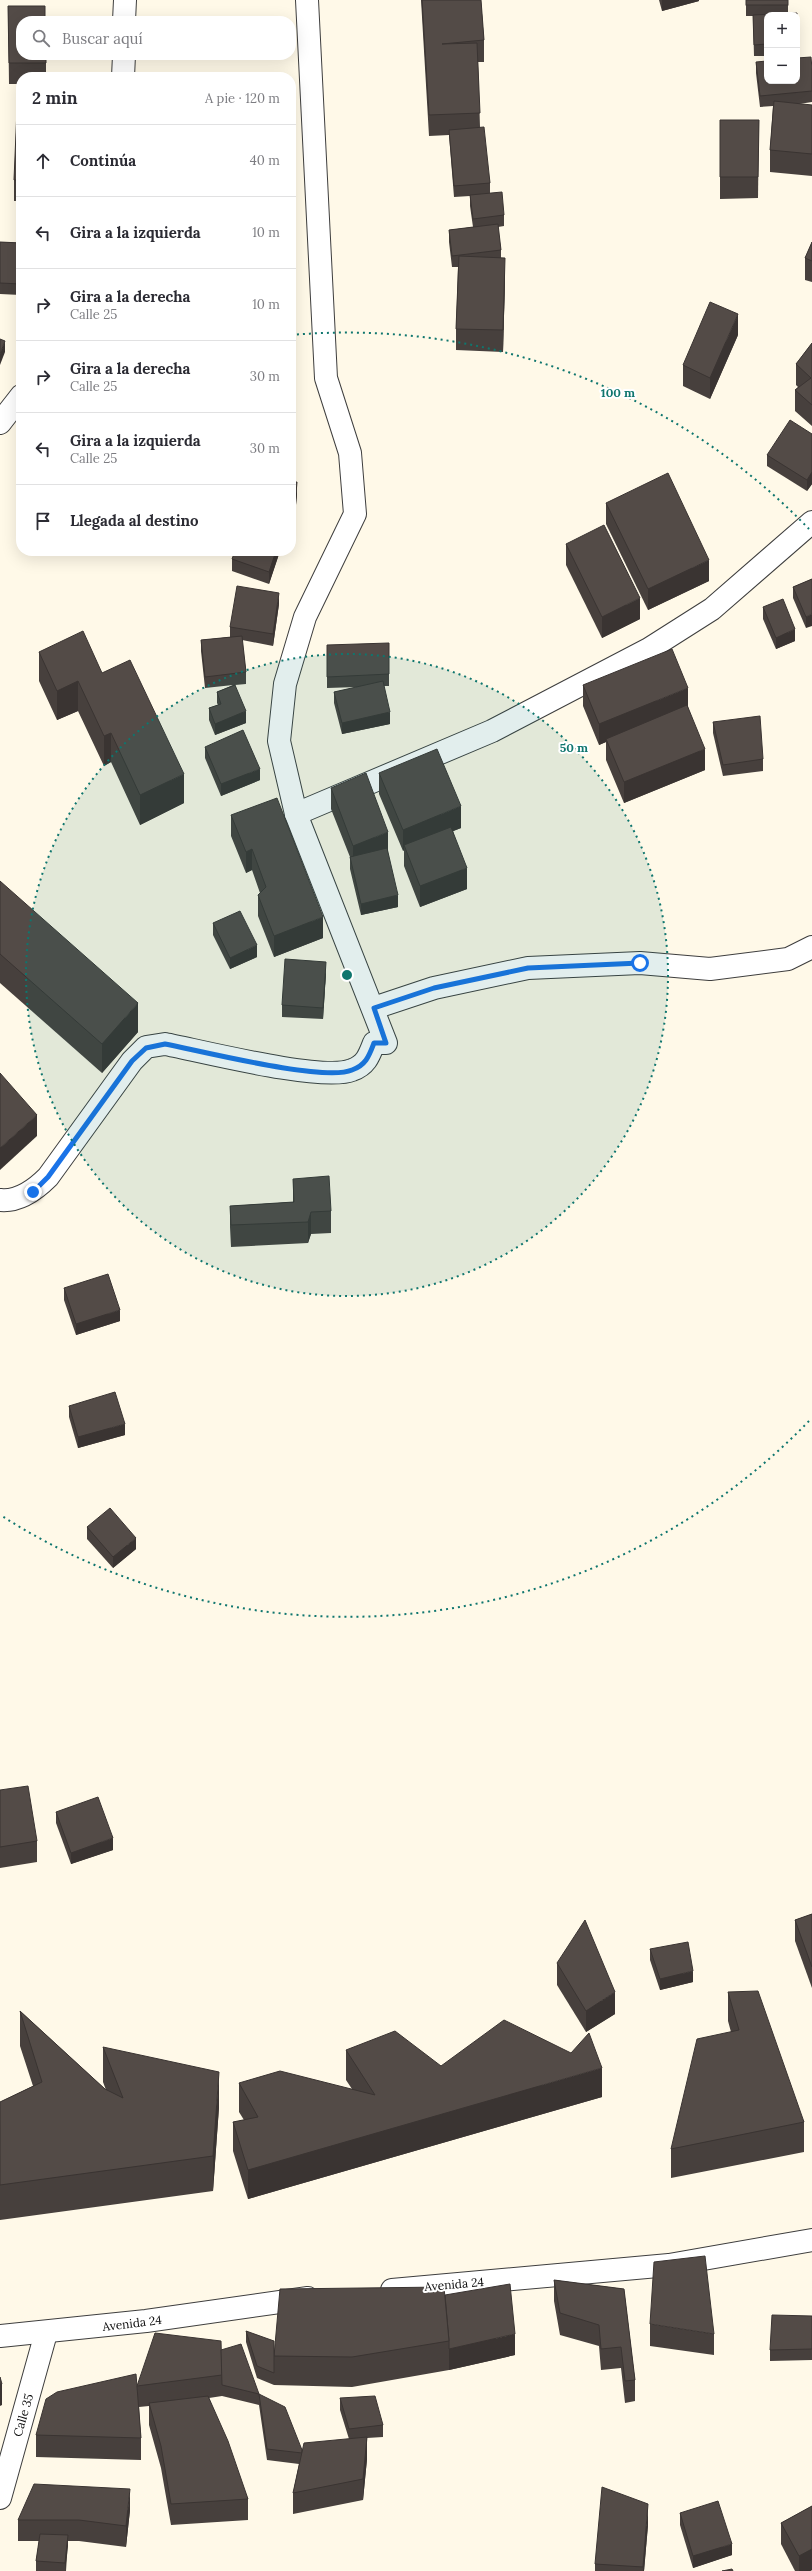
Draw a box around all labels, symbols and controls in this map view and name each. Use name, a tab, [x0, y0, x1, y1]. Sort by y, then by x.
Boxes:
map controls	[764, 12, 800, 84]
button: +	[764, 12, 800, 48]
search box	[16, 16, 296, 60]
icon: search	[30, 27, 52, 49]
text: Buscar aquí	[62, 29, 143, 48]
button: −	[764, 48, 800, 84]
text: 2 min	[32, 87, 78, 109]
text: A pie · 120 m	[205, 90, 280, 107]
icon: ahead	[32, 150, 54, 172]
text: Continúa	[70, 151, 136, 170]
text: 40 m	[250, 152, 280, 169]
icon: left	[32, 222, 54, 244]
text: Gira a la izquierda	[70, 223, 201, 242]
text: 10 m	[252, 224, 280, 241]
text: Gira a la derecha	[70, 287, 190, 306]
icon: right	[32, 294, 54, 316]
text: 10 m	[252, 296, 280, 313]
text: Calle 25	[70, 306, 117, 323]
text: Gira a la derecha	[70, 359, 190, 378]
icon: right	[32, 366, 54, 388]
text: 30 m	[250, 368, 280, 385]
text: Calle 25	[70, 378, 117, 395]
text: 100 m	[601, 385, 635, 400]
text: Gira a la izquierda	[70, 431, 201, 450]
icon: left	[32, 438, 54, 460]
text: 30 m	[250, 440, 280, 457]
text: Calle 25	[70, 450, 117, 467]
icon: arrive	[32, 510, 54, 532]
text: Llegada al destino	[70, 511, 199, 530]
text: 50 m	[560, 740, 588, 755]
route start	[631, 954, 649, 972]
centre of rings	[340, 968, 354, 982]
route end	[24, 1183, 42, 1201]
street label: Avenida 24	[423, 2274, 485, 2294]
street label: Avenida 24	[100, 2312, 163, 2334]
street label: Calle 35	[10, 2392, 36, 2438]

